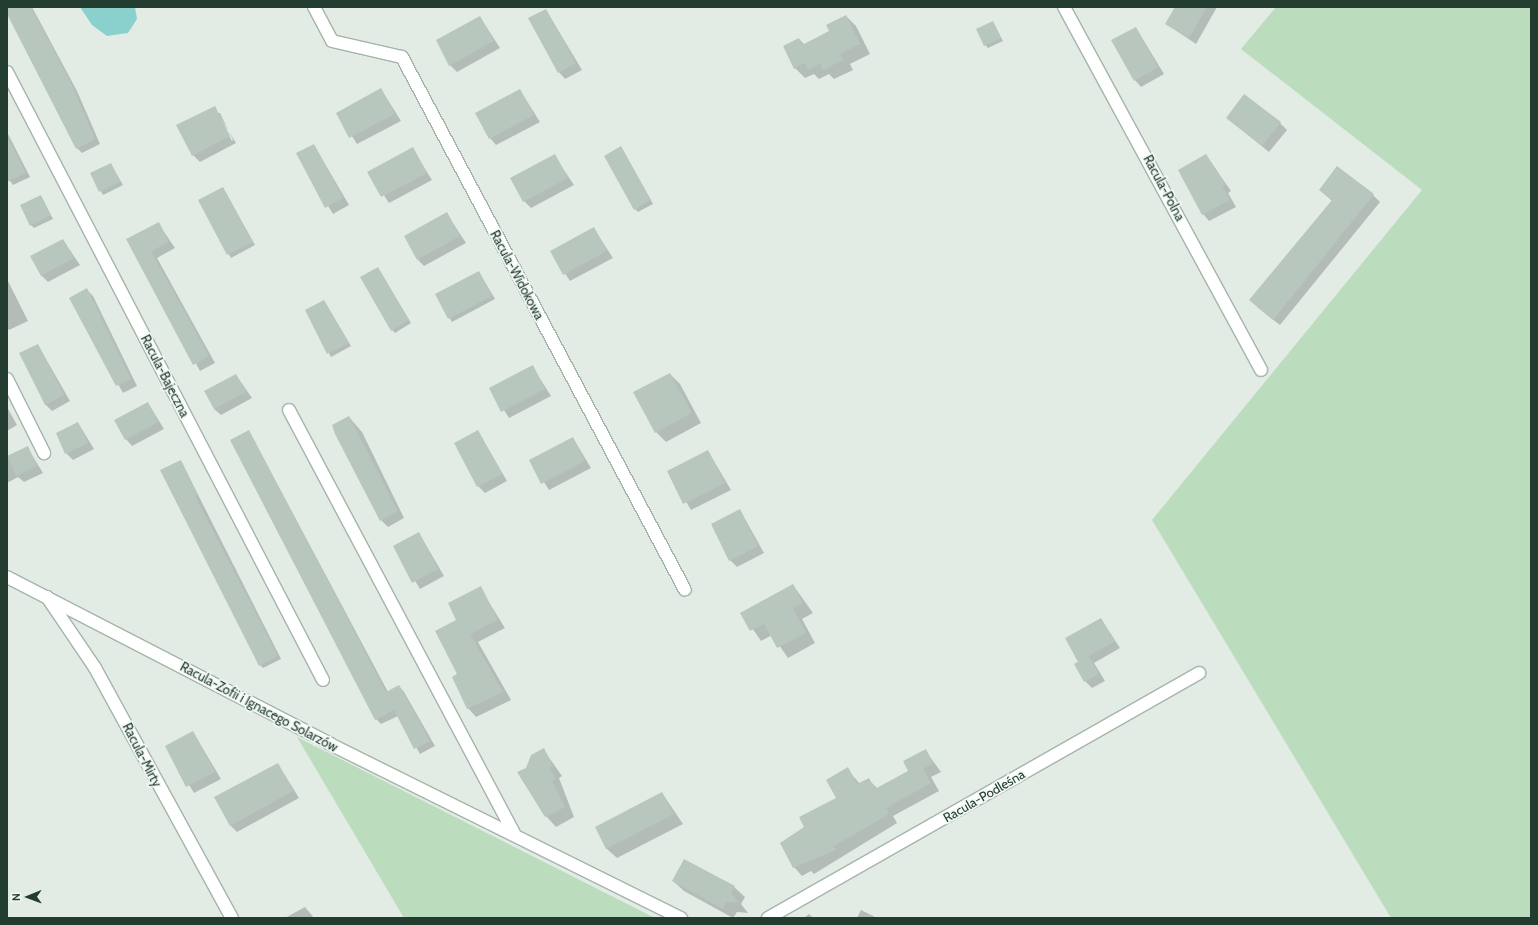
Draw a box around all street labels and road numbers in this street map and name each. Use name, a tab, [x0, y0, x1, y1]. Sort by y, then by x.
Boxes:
street label: Racula-Polna	[1140, 152, 1188, 224]
street label: Racula-Widokowa	[487, 228, 547, 322]
street label: Racula-Bajeczna	[138, 332, 192, 420]
street label: Racula-Zofii i Ignacego Solarzów	[177, 659, 341, 755]
street label: Racula-Mirty	[119, 720, 165, 790]
street label: Racula-Podleśna	[940, 766, 1028, 826]

